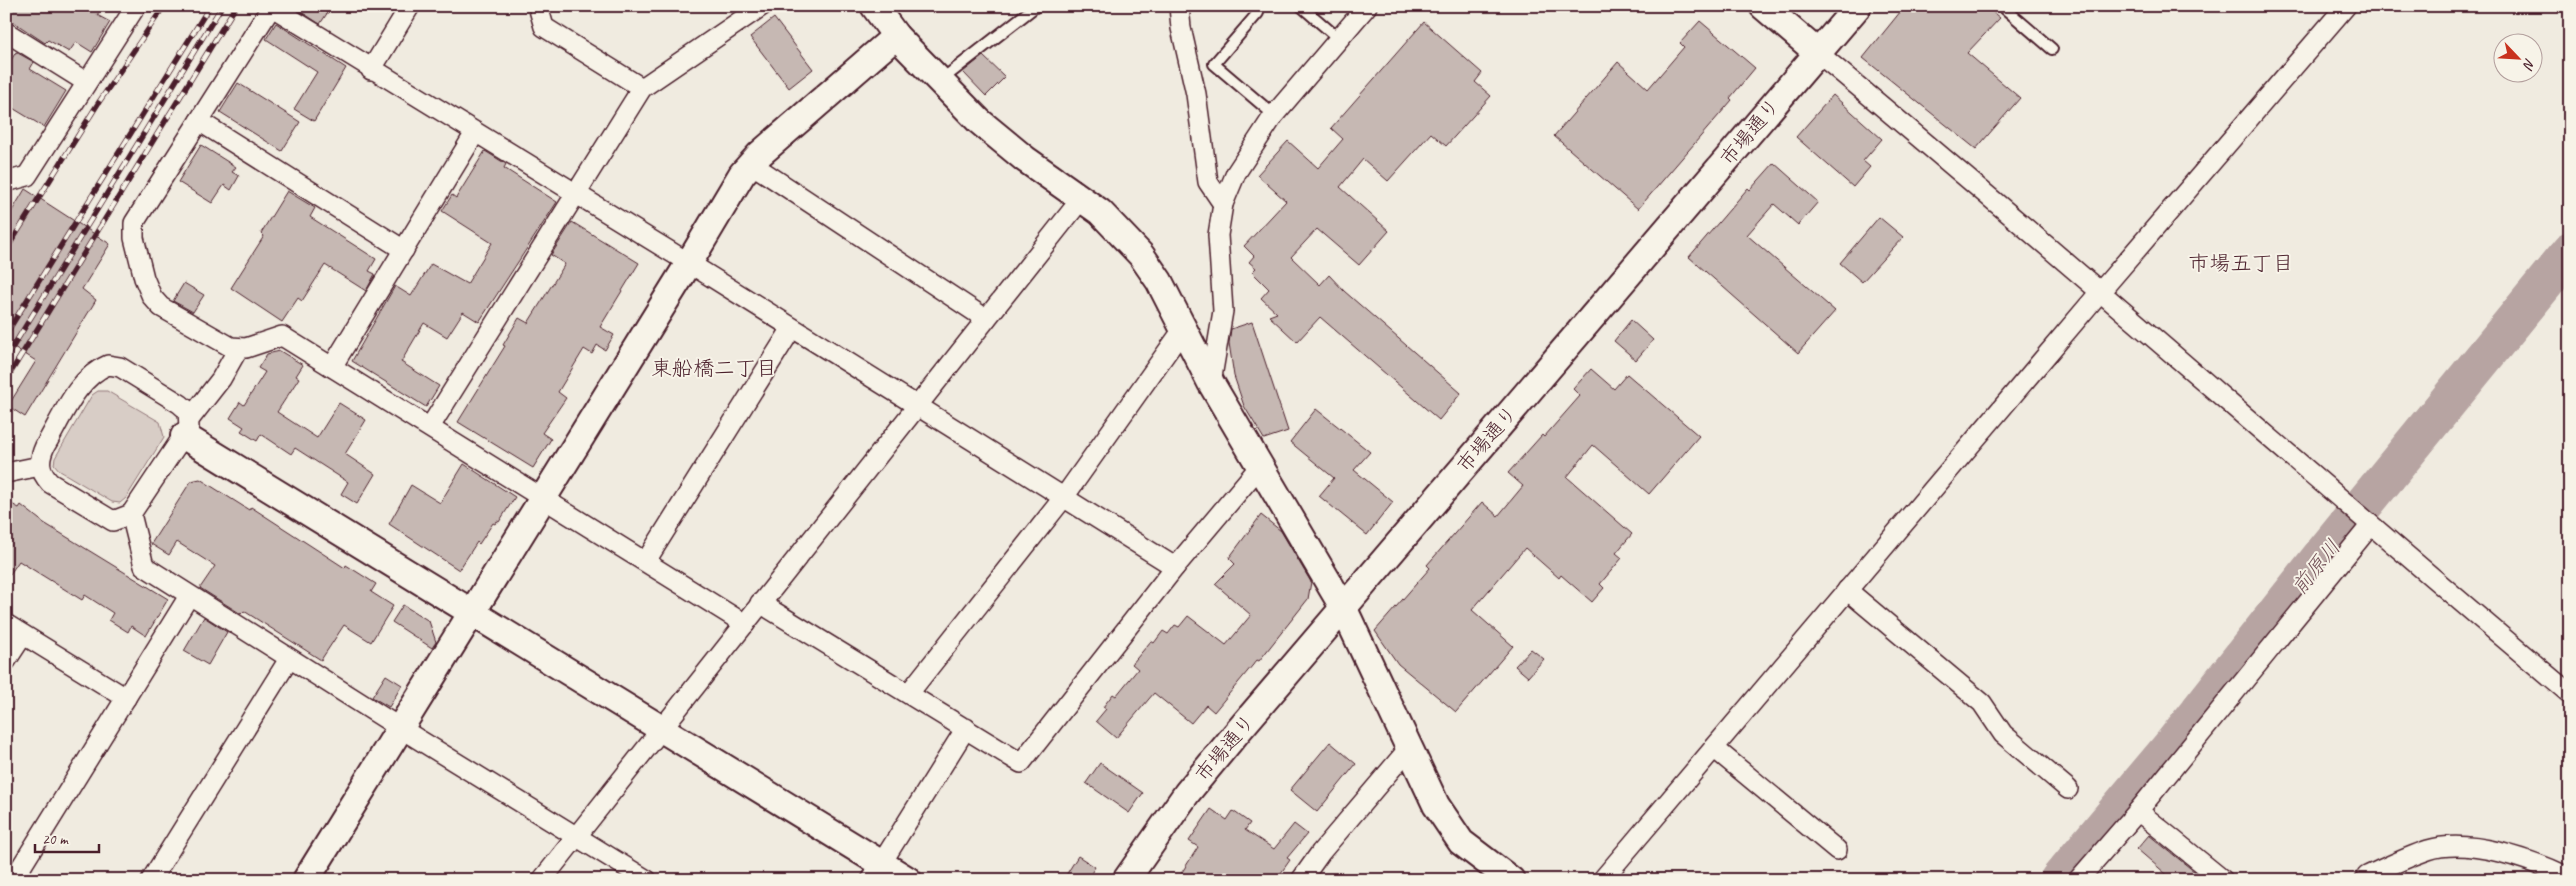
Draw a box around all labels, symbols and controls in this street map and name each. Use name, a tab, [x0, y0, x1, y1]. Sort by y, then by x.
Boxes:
north arrow	[2494, 32, 2544, 82]
text: N	[2519, 56, 2539, 73]
street label: 市場通り	[1715, 93, 1785, 171]
district label: 市場五丁目	[2189, 250, 2294, 276]
district label: 東船橋二丁目	[651, 355, 777, 381]
street label: 市場通り	[1451, 401, 1523, 477]
water label: 前原川	[2286, 534, 2346, 600]
street label: 市場通り	[1190, 709, 1260, 787]
scale bar	[35, 821, 99, 853]
text: 20 m	[42, 830, 69, 849]

